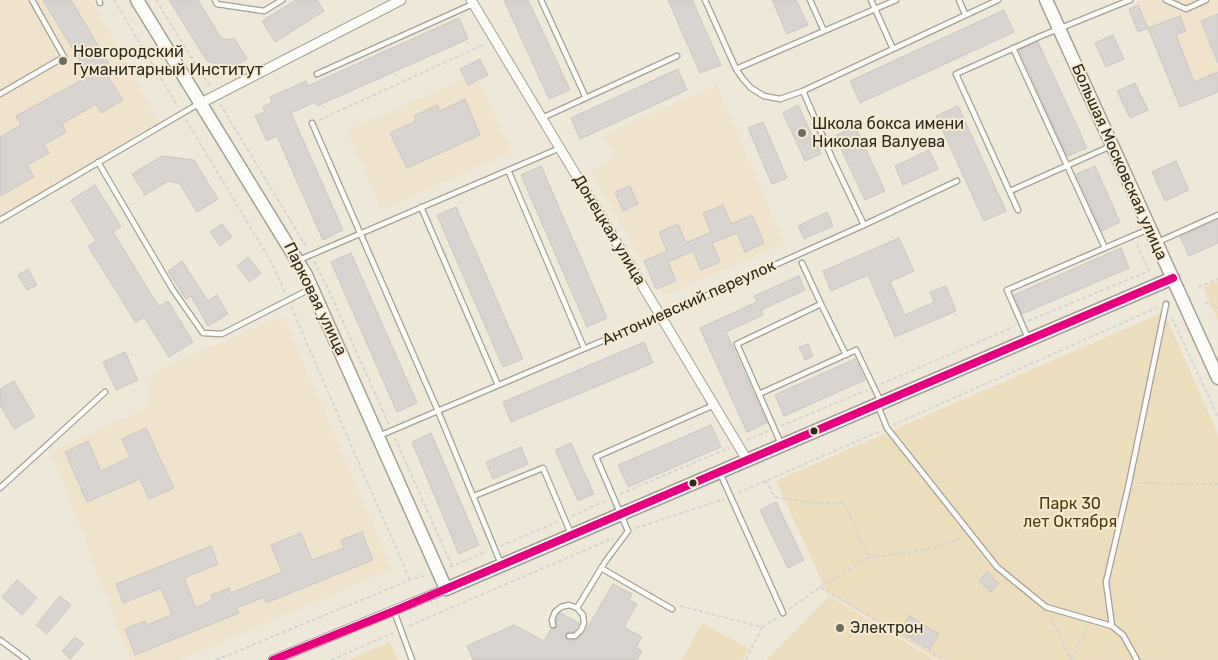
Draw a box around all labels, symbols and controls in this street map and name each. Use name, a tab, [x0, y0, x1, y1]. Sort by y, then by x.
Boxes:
place label: Новгородский Гуманитарный Институт	[73, 42, 263, 80]
marker: Новгородский Гуманитарный Институт	[57, 55, 69, 67]
street label: Большая Московская улица	[1067, 61, 1171, 263]
place label: Школа бокса имени Николая Валуева	[812, 114, 964, 152]
marker: Школа бокса имени Николая Валуева	[796, 127, 808, 139]
street label: Донецкая улица	[569, 171, 649, 289]
street label: Парковая улица	[279, 239, 351, 359]
street label: Антониевский переулок	[599, 256, 779, 350]
unlabelled marker	[809, 426, 819, 436]
unlabelled marker	[688, 478, 698, 488]
park label: Парк 30 лет Октября	[1023, 494, 1117, 532]
place label: Электрон	[850, 618, 923, 638]
marker: Электрон	[834, 622, 846, 634]

